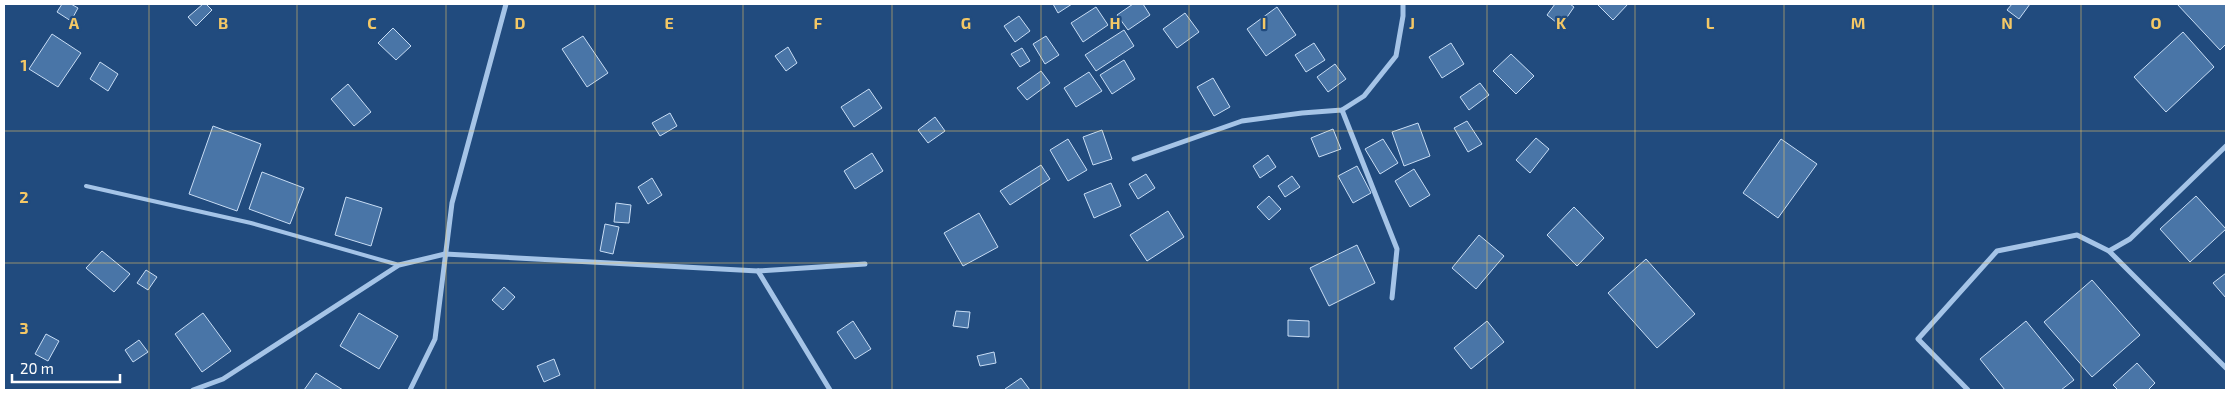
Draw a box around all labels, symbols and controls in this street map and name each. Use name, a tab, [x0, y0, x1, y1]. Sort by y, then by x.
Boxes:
text: A	[69, 13, 80, 32]
text: B	[218, 13, 228, 32]
text: C	[367, 13, 377, 32]
text: D	[515, 13, 526, 32]
text: E	[664, 13, 674, 32]
text: F	[814, 13, 823, 32]
text: G	[961, 13, 971, 32]
text: H	[1109, 13, 1121, 32]
text: I	[1262, 13, 1266, 32]
text: J	[1409, 13, 1415, 32]
text: K	[1556, 13, 1567, 32]
text: L	[1706, 13, 1715, 32]
text: M	[1851, 13, 1865, 32]
text: N	[2001, 13, 2013, 32]
text: O	[2150, 13, 2162, 32]
text: 1	[21, 55, 27, 74]
text: 2	[19, 187, 29, 206]
text: 3	[19, 318, 29, 337]
scale bar	[12, 352, 120, 384]
text: 20 m	[20, 359, 54, 377]

